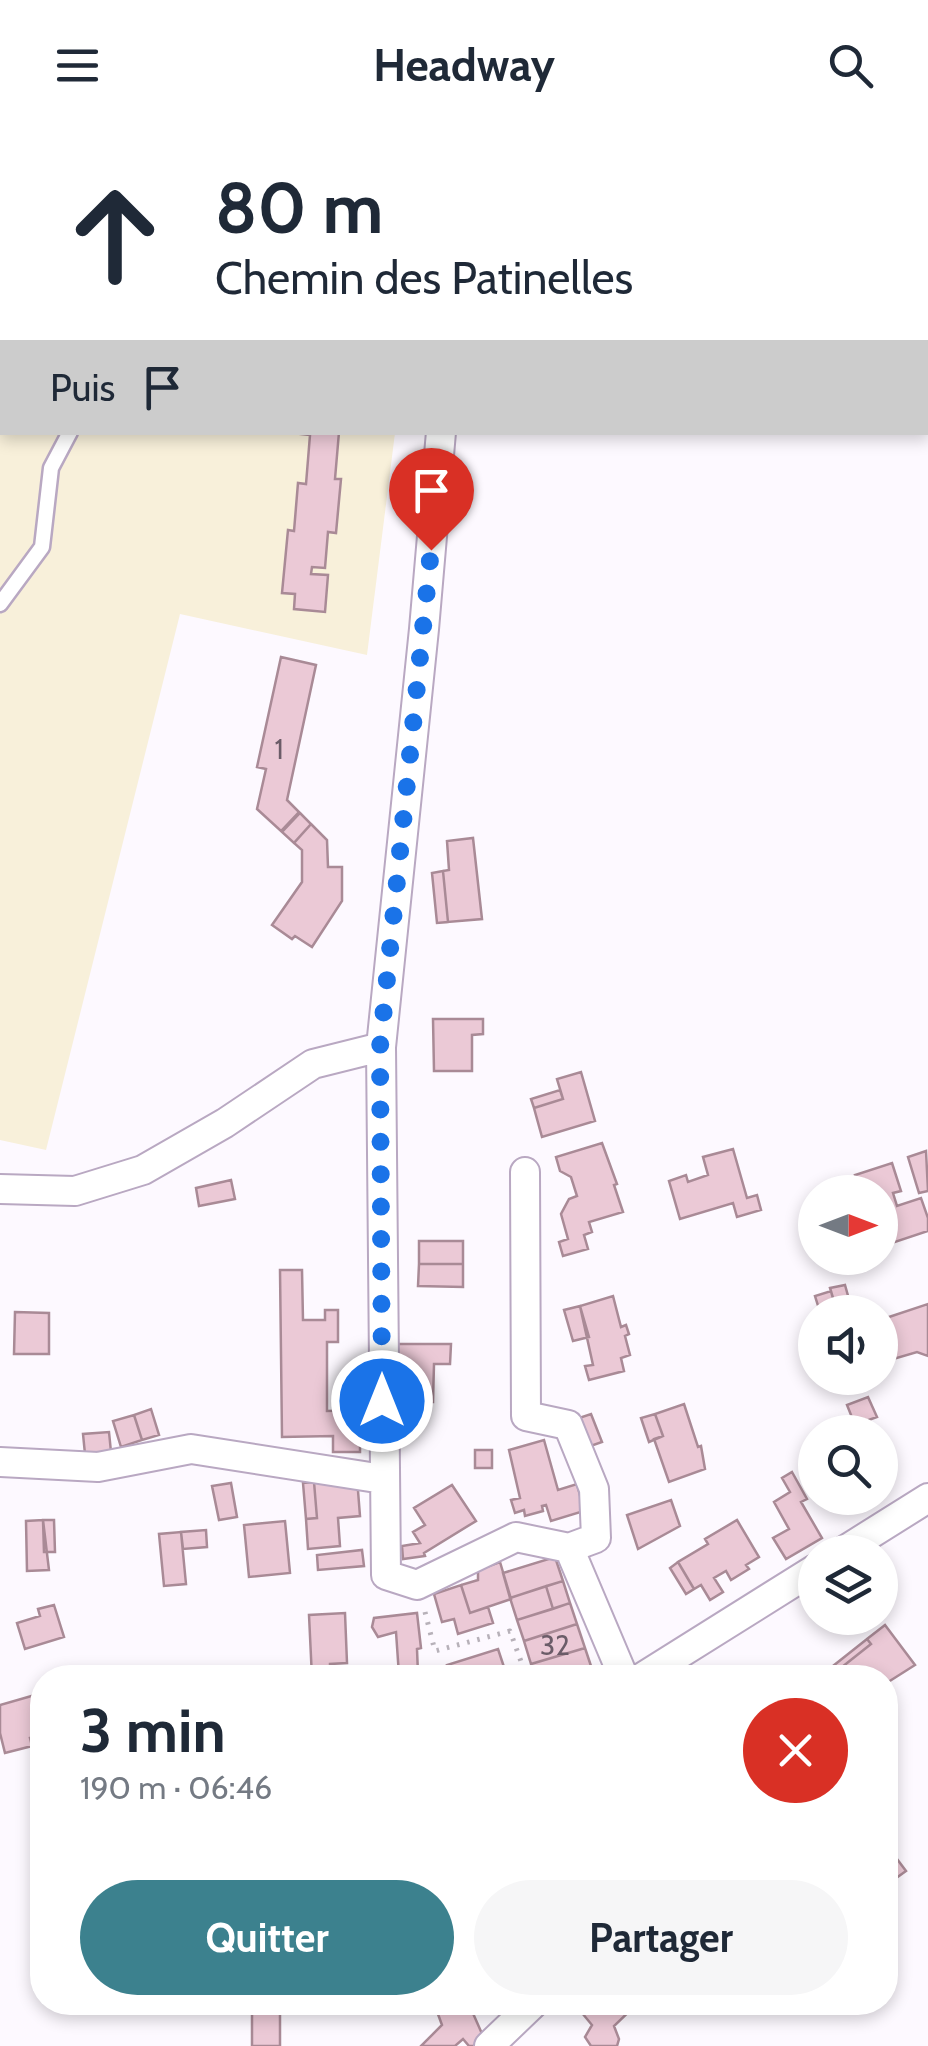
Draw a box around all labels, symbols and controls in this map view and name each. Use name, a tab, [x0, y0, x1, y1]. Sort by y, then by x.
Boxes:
icon: menu	[50, 38, 105, 93]
text: Headway	[373, 38, 555, 92]
icon: search	[823, 38, 878, 93]
text: 80 m	[215, 165, 383, 251]
icon: ahead	[50, 170, 180, 300]
text: Chemin des Patinelles	[215, 251, 633, 305]
icon: arrive	[135, 360, 190, 415]
text: Puis	[50, 364, 115, 411]
pin	[389, 448, 474, 551]
icon: arrive	[404, 463, 459, 518]
house number: 1	[274, 732, 284, 766]
north arrow	[798, 1175, 898, 1275]
map controls	[798, 1175, 898, 1635]
button: sound	[798, 1295, 898, 1395]
position arrow	[330, 1349, 434, 1453]
button: search	[798, 1415, 898, 1515]
button: layers	[798, 1535, 898, 1635]
house number: 32	[540, 1628, 570, 1662]
text: 3 min	[80, 1694, 226, 1767]
button: close	[743, 1698, 848, 1803]
text: 190 m · 06:46	[80, 1768, 272, 1807]
button: Quitter	[80, 1880, 454, 1995]
button: Partager	[474, 1880, 848, 1995]

